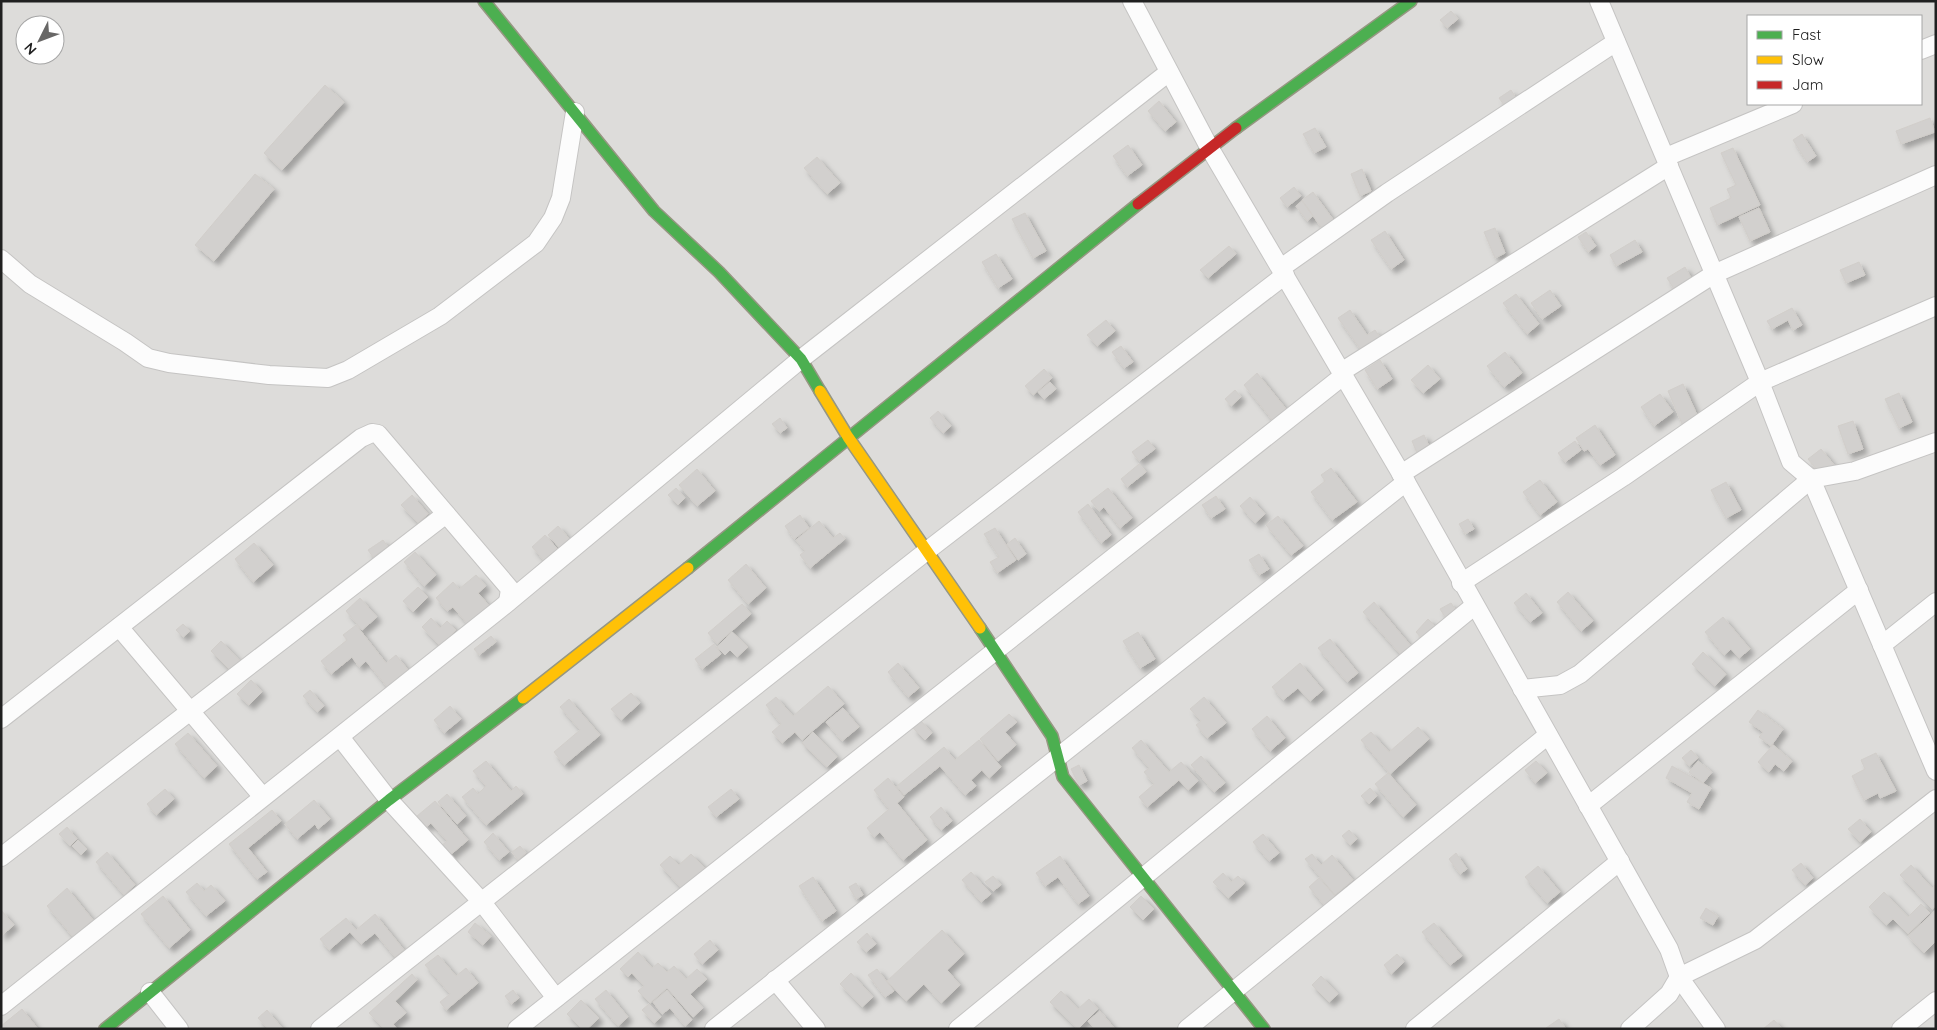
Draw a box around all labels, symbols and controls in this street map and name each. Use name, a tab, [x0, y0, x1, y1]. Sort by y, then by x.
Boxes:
north arrow	[15, 15, 65, 65]
legend	[1747, 15, 1922, 105]
text: Fast	[1792, 25, 1821, 44]
text: N	[20, 39, 40, 59]
text: Slow	[1792, 50, 1824, 69]
text: Jam	[1792, 75, 1823, 94]

